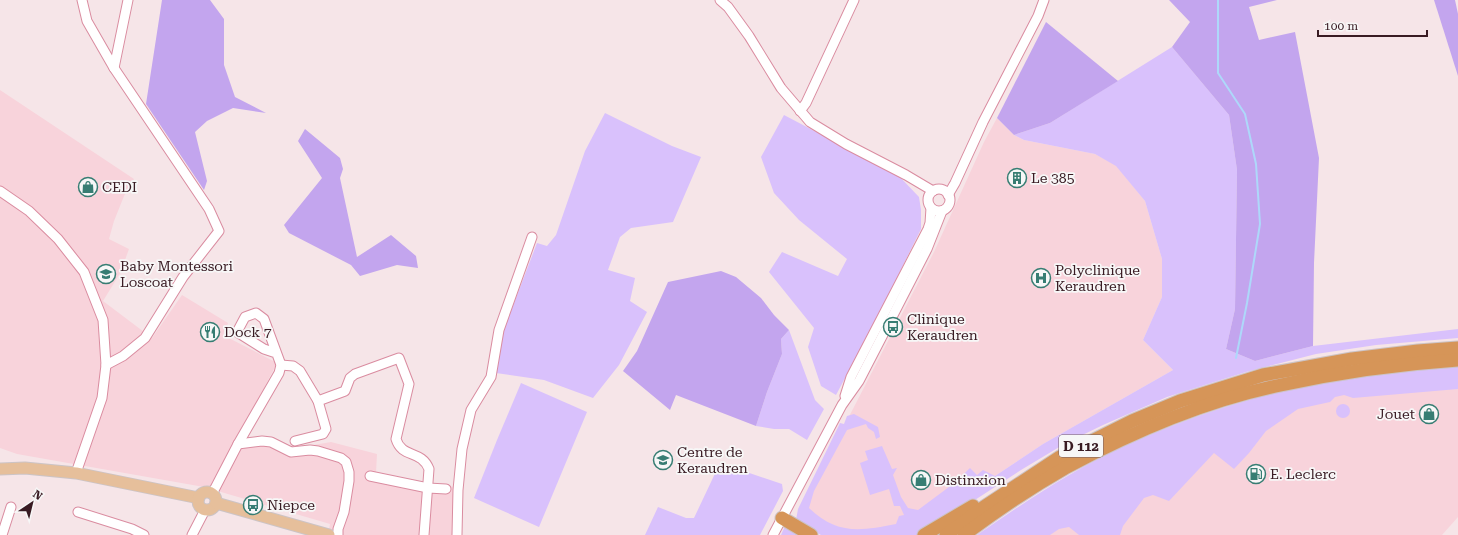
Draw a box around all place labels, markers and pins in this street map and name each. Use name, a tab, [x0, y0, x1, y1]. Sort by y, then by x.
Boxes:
building icon: Le 385	[1006, 167, 1028, 189]
place label: Le 385	[1031, 170, 1075, 186]
shop icon: CEDI	[77, 176, 99, 198]
place label: CEDI	[102, 179, 137, 195]
place label: Baby Montessori Loscoat	[120, 258, 234, 290]
place label: Polyclinique Keraudren	[1055, 262, 1140, 294]
school or university icon: Baby Montessori Loscoat	[95, 263, 117, 285]
hospital icon: Polyclinique Keraudren	[1030, 267, 1052, 289]
place label: Clinique Keraudren	[907, 311, 978, 343]
bus stop icon: Clinique Keraudren	[882, 316, 904, 338]
restaurant icon: Dock 7	[199, 321, 221, 343]
place label: Dock 7	[224, 324, 272, 340]
shop icon: Jouet	[1418, 403, 1440, 425]
place label: Jouet	[1377, 406, 1415, 422]
place label: Centre de Keraudren	[677, 444, 748, 476]
school or university icon: Centre de Keraudren	[652, 449, 674, 471]
fuel station icon: E. Leclerc	[1245, 463, 1267, 485]
place label: E. Leclerc	[1270, 466, 1336, 482]
shop icon: Distinxion	[910, 469, 932, 491]
place label: Distinxion	[935, 472, 1006, 488]
bus stop icon: Niepce	[242, 494, 264, 516]
place label: Niepce	[267, 497, 315, 513]

